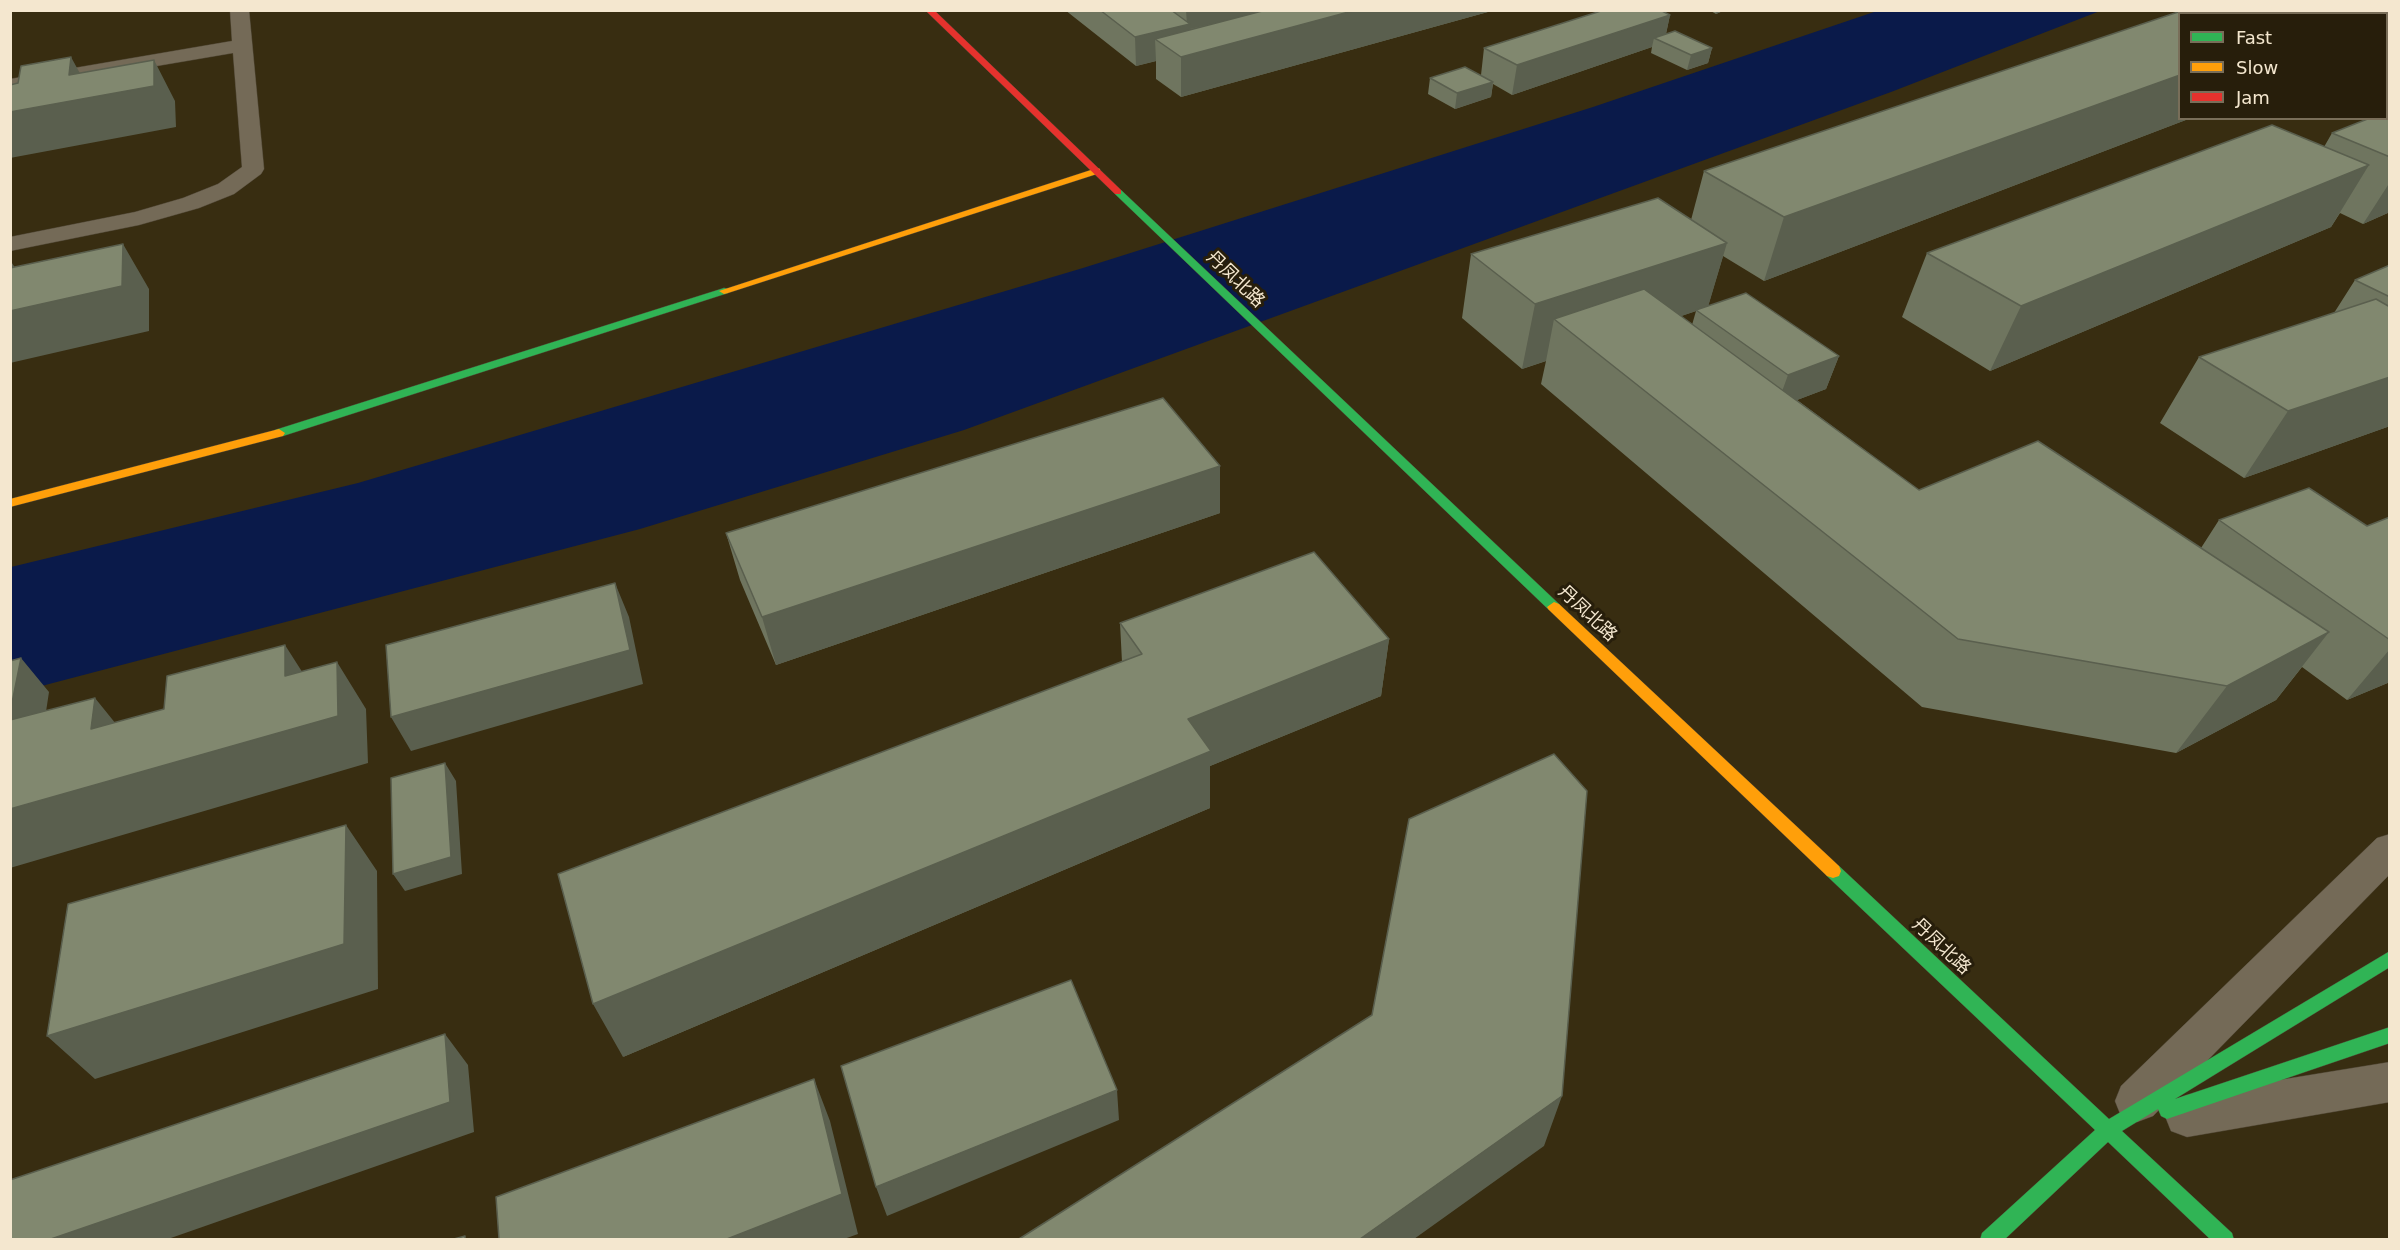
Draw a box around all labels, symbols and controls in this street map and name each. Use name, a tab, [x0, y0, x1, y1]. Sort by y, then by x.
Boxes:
legend	[2178, 12, 2388, 120]
text: Fast	[2236, 27, 2272, 48]
text: Slow	[2236, 57, 2278, 78]
text: Jam	[2236, 87, 2270, 108]
street label: 丹凤北路	[1202, 247, 1268, 313]
street label: 丹凤北路	[1553, 582, 1621, 646]
street label: 丹凤北路	[1907, 915, 1975, 979]

